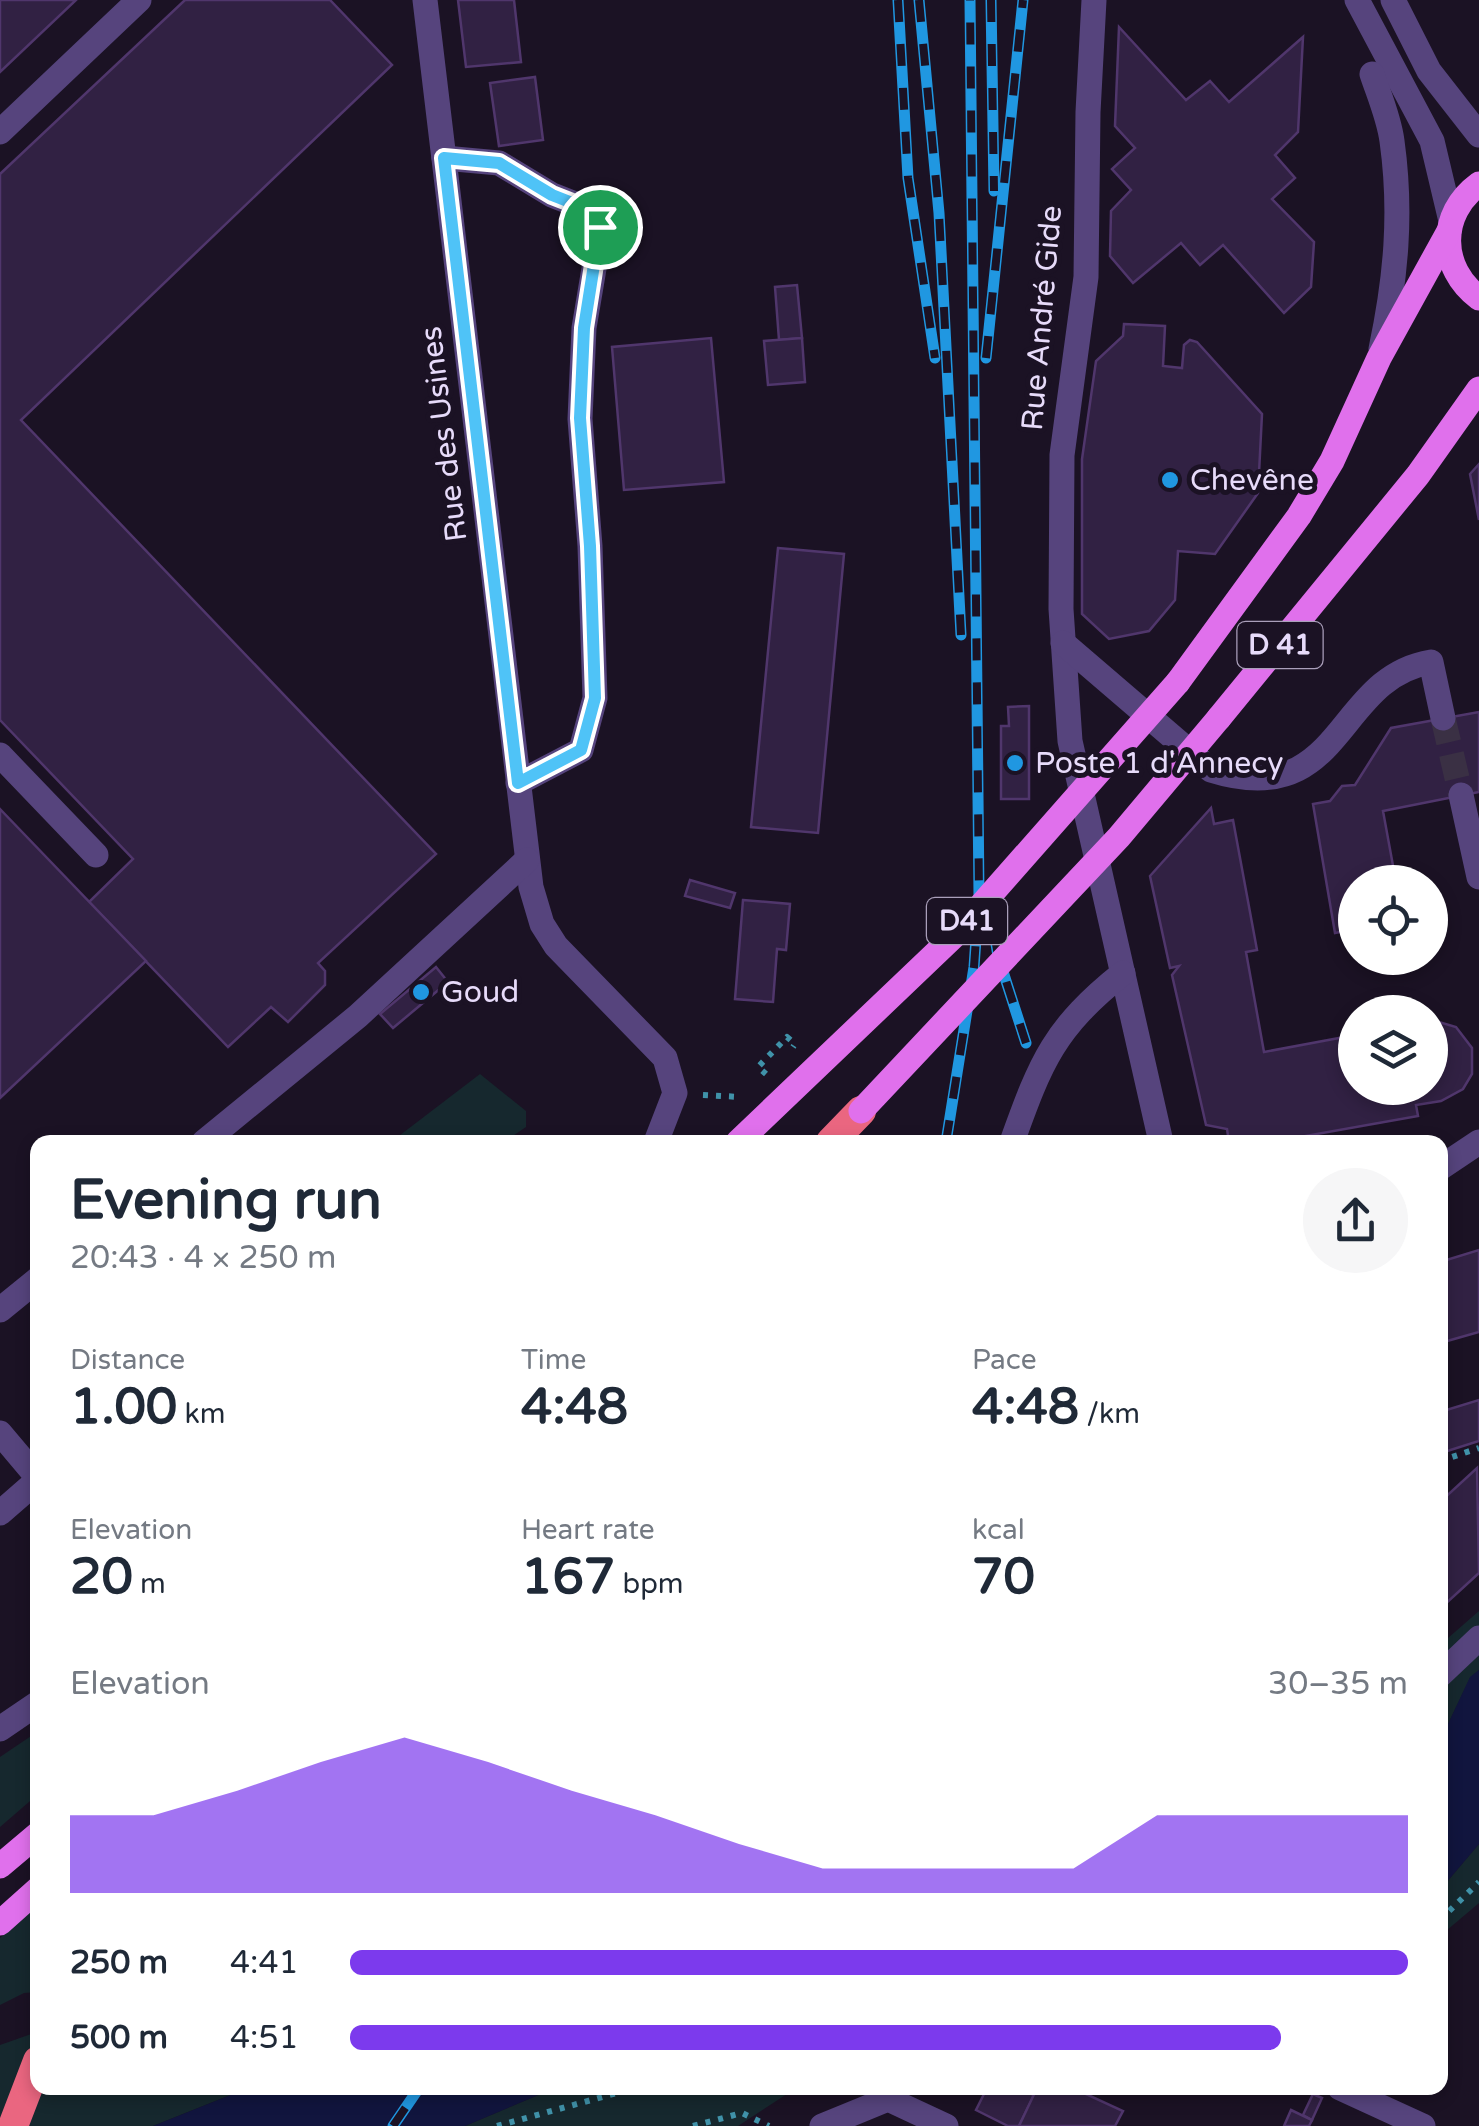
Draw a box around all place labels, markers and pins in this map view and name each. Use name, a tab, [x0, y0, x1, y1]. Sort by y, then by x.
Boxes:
pin	[558, 185, 643, 270]
place label: Chevêne	[1190, 462, 1314, 499]
marker: Chevêne	[1159, 469, 1181, 491]
place label: Poste 1 d'Annecy	[1035, 745, 1283, 782]
marker: Poste 1 d'Annecy	[1004, 752, 1026, 774]
place label: Goud	[441, 974, 519, 1011]
marker: Goud	[410, 981, 432, 1003]

